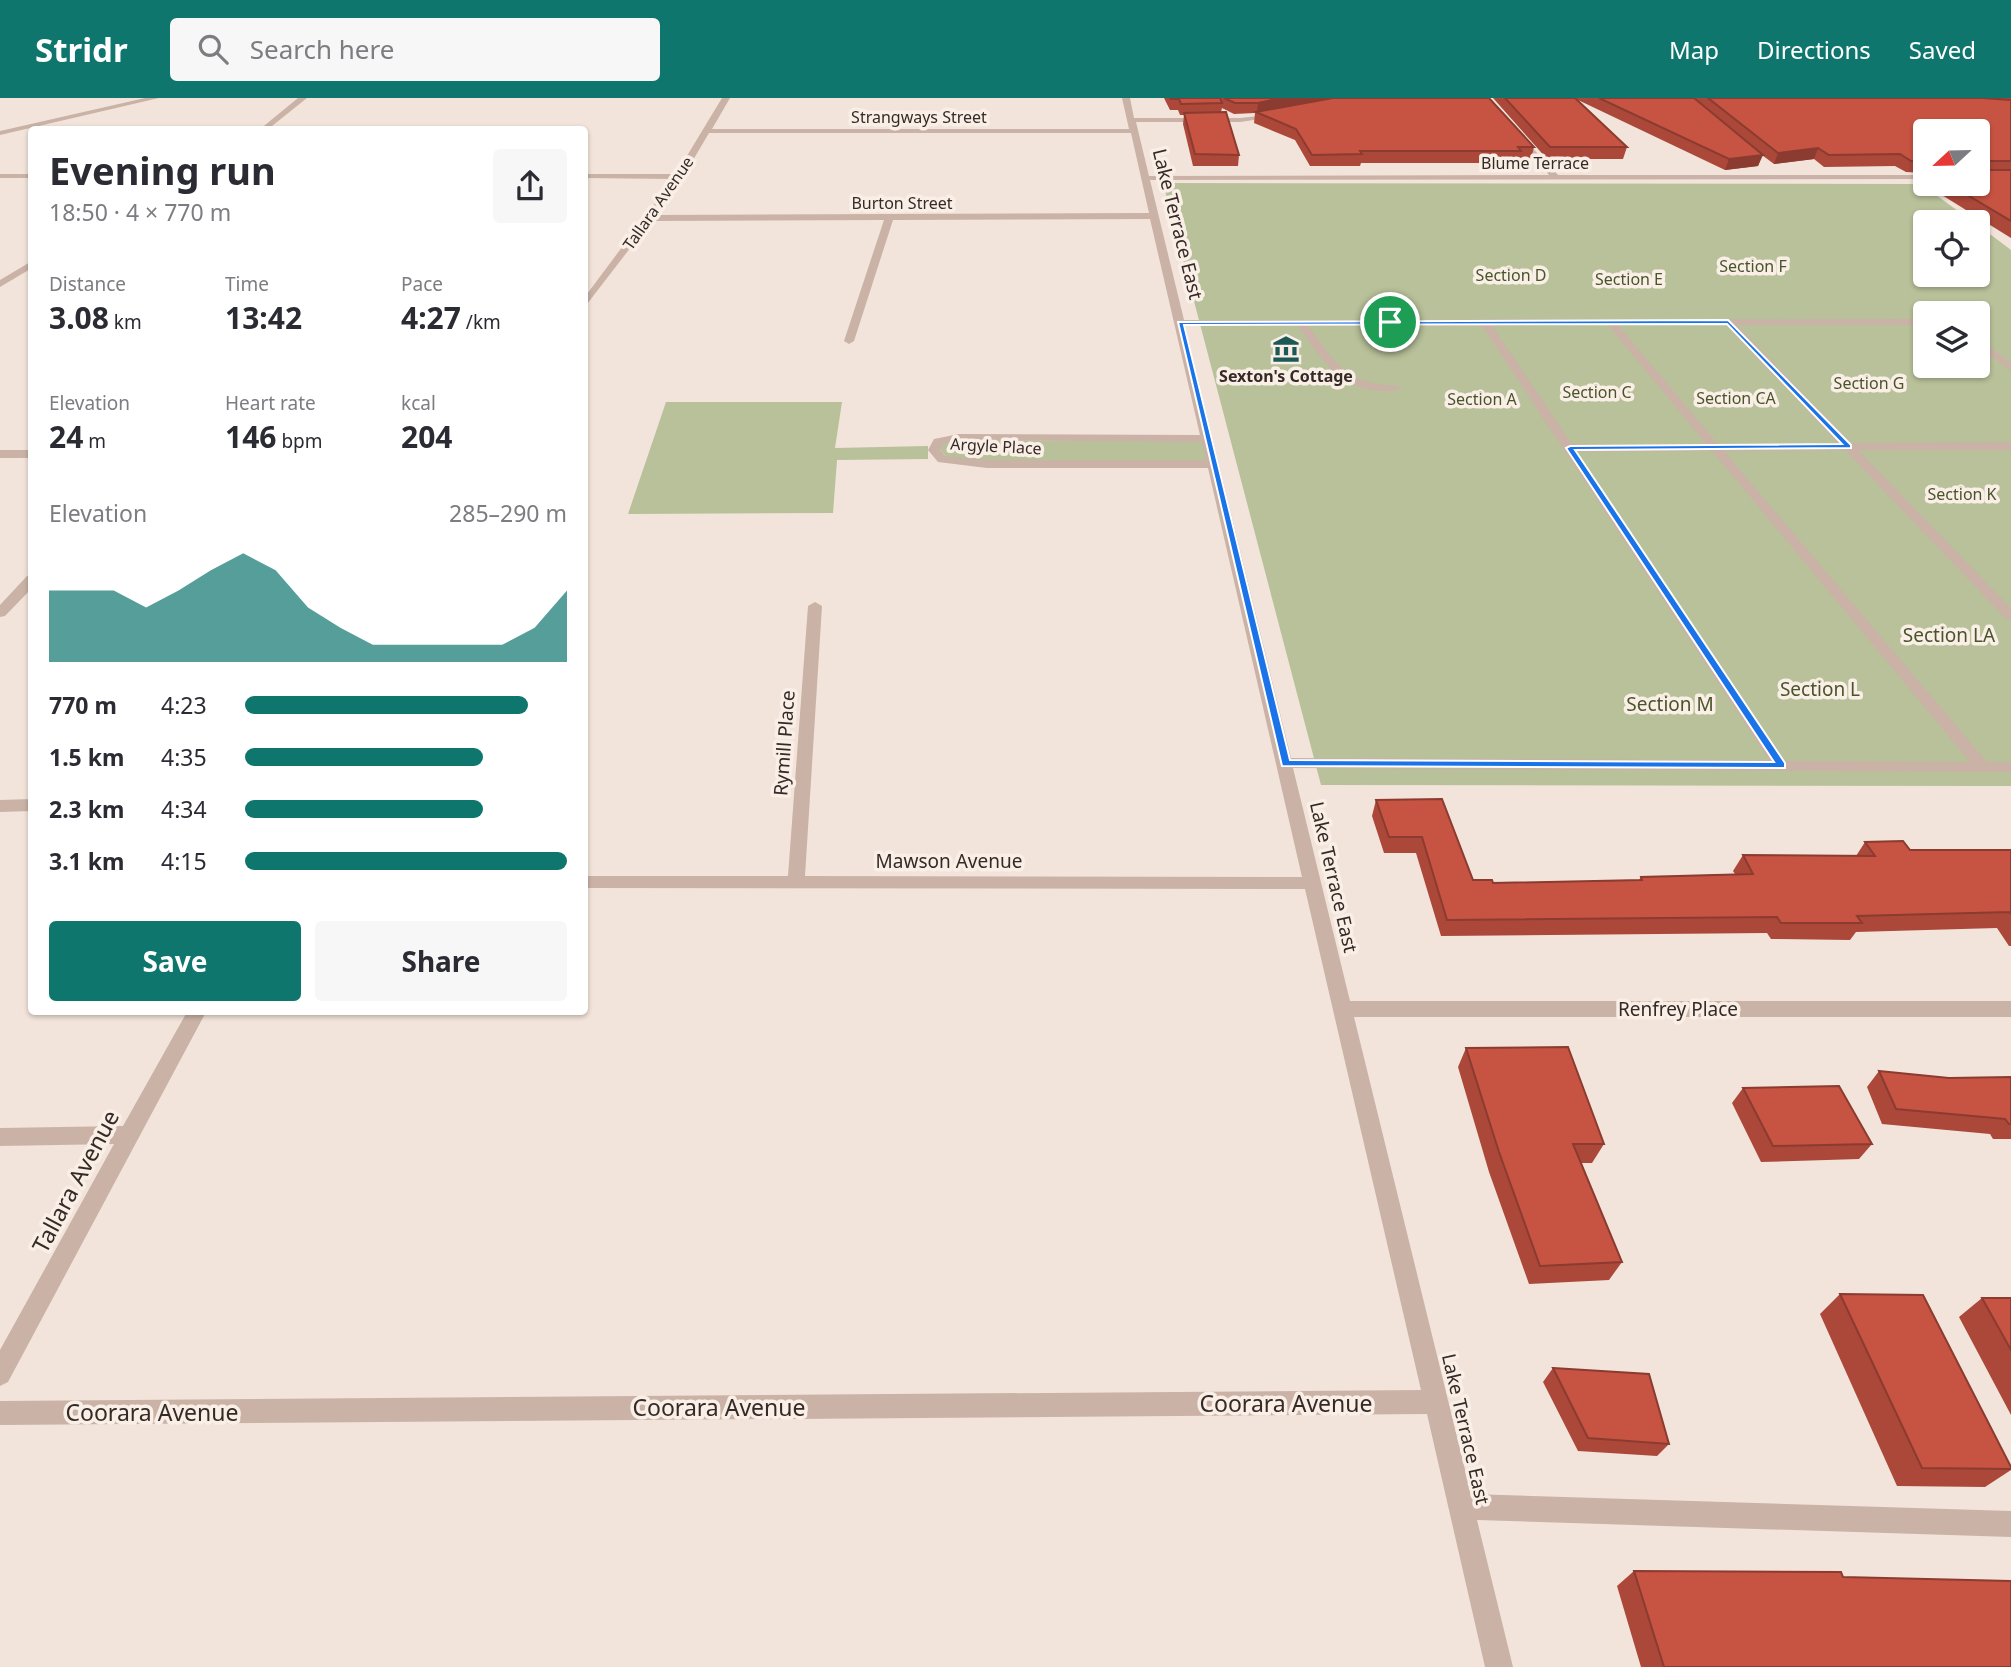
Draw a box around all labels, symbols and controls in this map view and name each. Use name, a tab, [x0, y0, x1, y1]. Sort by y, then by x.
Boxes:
search box	[170, 18, 660, 81]
text: Stridr	[35, 27, 128, 72]
icon: search	[194, 30, 232, 68]
text: Search here	[250, 31, 394, 67]
text: Map	[1669, 33, 1719, 66]
text: Directions	[1757, 33, 1871, 66]
text: Saved	[1909, 33, 1976, 66]
street label: Strangways Street	[851, 106, 987, 128]
north arrow	[1913, 119, 1990, 196]
map controls	[1913, 119, 1990, 378]
text: Evening run	[49, 144, 276, 196]
street label: Lake Terrace East	[1147, 146, 1209, 302]
button: share	[493, 149, 567, 223]
street label: Tallara Avenue	[618, 152, 698, 254]
street label: Blume Terrace	[1481, 152, 1589, 174]
street label: Burton Street	[851, 192, 953, 214]
text: 18:50 · 4 × 770 m	[49, 196, 231, 228]
button: locate	[1913, 210, 1990, 287]
park label: Section F	[1719, 255, 1787, 277]
park label: Section D	[1476, 264, 1546, 286]
park label: Section E	[1595, 268, 1663, 290]
text: Distance	[49, 271, 126, 297]
text: Time	[225, 271, 269, 297]
text: Pace	[401, 271, 443, 297]
pin	[1360, 292, 1420, 352]
text: 3.08	[49, 297, 109, 338]
text: 13:42	[225, 297, 302, 338]
text: 4:27	[401, 297, 461, 338]
button: layers	[1913, 301, 1990, 378]
icon: arrive	[1371, 303, 1409, 341]
text: km	[109, 309, 142, 335]
text: /km	[461, 309, 501, 335]
museum icon: Sexton's Cottage	[1271, 334, 1301, 364]
place label: Sexton's Cottage	[1219, 365, 1353, 387]
park label: Section G	[1834, 372, 1904, 394]
park label: Section C	[1562, 381, 1632, 403]
park label: Section CA	[1696, 387, 1776, 409]
park label: Section A	[1447, 388, 1517, 410]
text: Elevation	[49, 390, 130, 416]
text: Heart rate	[225, 390, 316, 416]
text: kcal	[401, 390, 436, 416]
text: 24	[49, 416, 83, 457]
text: 146	[225, 416, 276, 457]
text: 204	[401, 416, 452, 457]
text: m	[83, 428, 106, 454]
text: bpm	[276, 428, 323, 454]
street label: Argyle Place	[950, 433, 1042, 459]
park label: Section K	[1927, 483, 1997, 505]
text: Elevation	[49, 497, 147, 529]
text: 285–290 m	[449, 497, 567, 529]
park label: Section LA	[1903, 622, 1996, 648]
park label: Section L	[1780, 676, 1860, 702]
text: 770 m	[49, 689, 117, 721]
text: 4:23	[161, 689, 207, 721]
street label: Rymill Place	[767, 689, 801, 797]
park label: Section M	[1626, 691, 1714, 717]
text: 1.5 km	[49, 741, 124, 773]
text: 4:35	[161, 741, 207, 773]
text: 2.3 km	[49, 793, 124, 825]
text: 4:34	[161, 793, 207, 825]
street label: Lake Terrace East	[1304, 799, 1364, 955]
text: 3.1 km	[49, 845, 124, 877]
text: 4:15	[161, 845, 207, 877]
street label: Mawson Avenue	[876, 848, 1022, 874]
button: Save	[49, 921, 301, 1001]
button: Share	[315, 921, 567, 1001]
street label: Renfrey Place	[1618, 996, 1738, 1022]
street label: Tallara Avenue	[24, 1104, 126, 1258]
street label: Lake Terrace East	[1436, 1351, 1496, 1507]
street label: Coorara Avenue	[1200, 1387, 1372, 1419]
street label: Coorara Avenue	[633, 1391, 805, 1423]
street label: Coorara Avenue	[66, 1396, 238, 1428]

